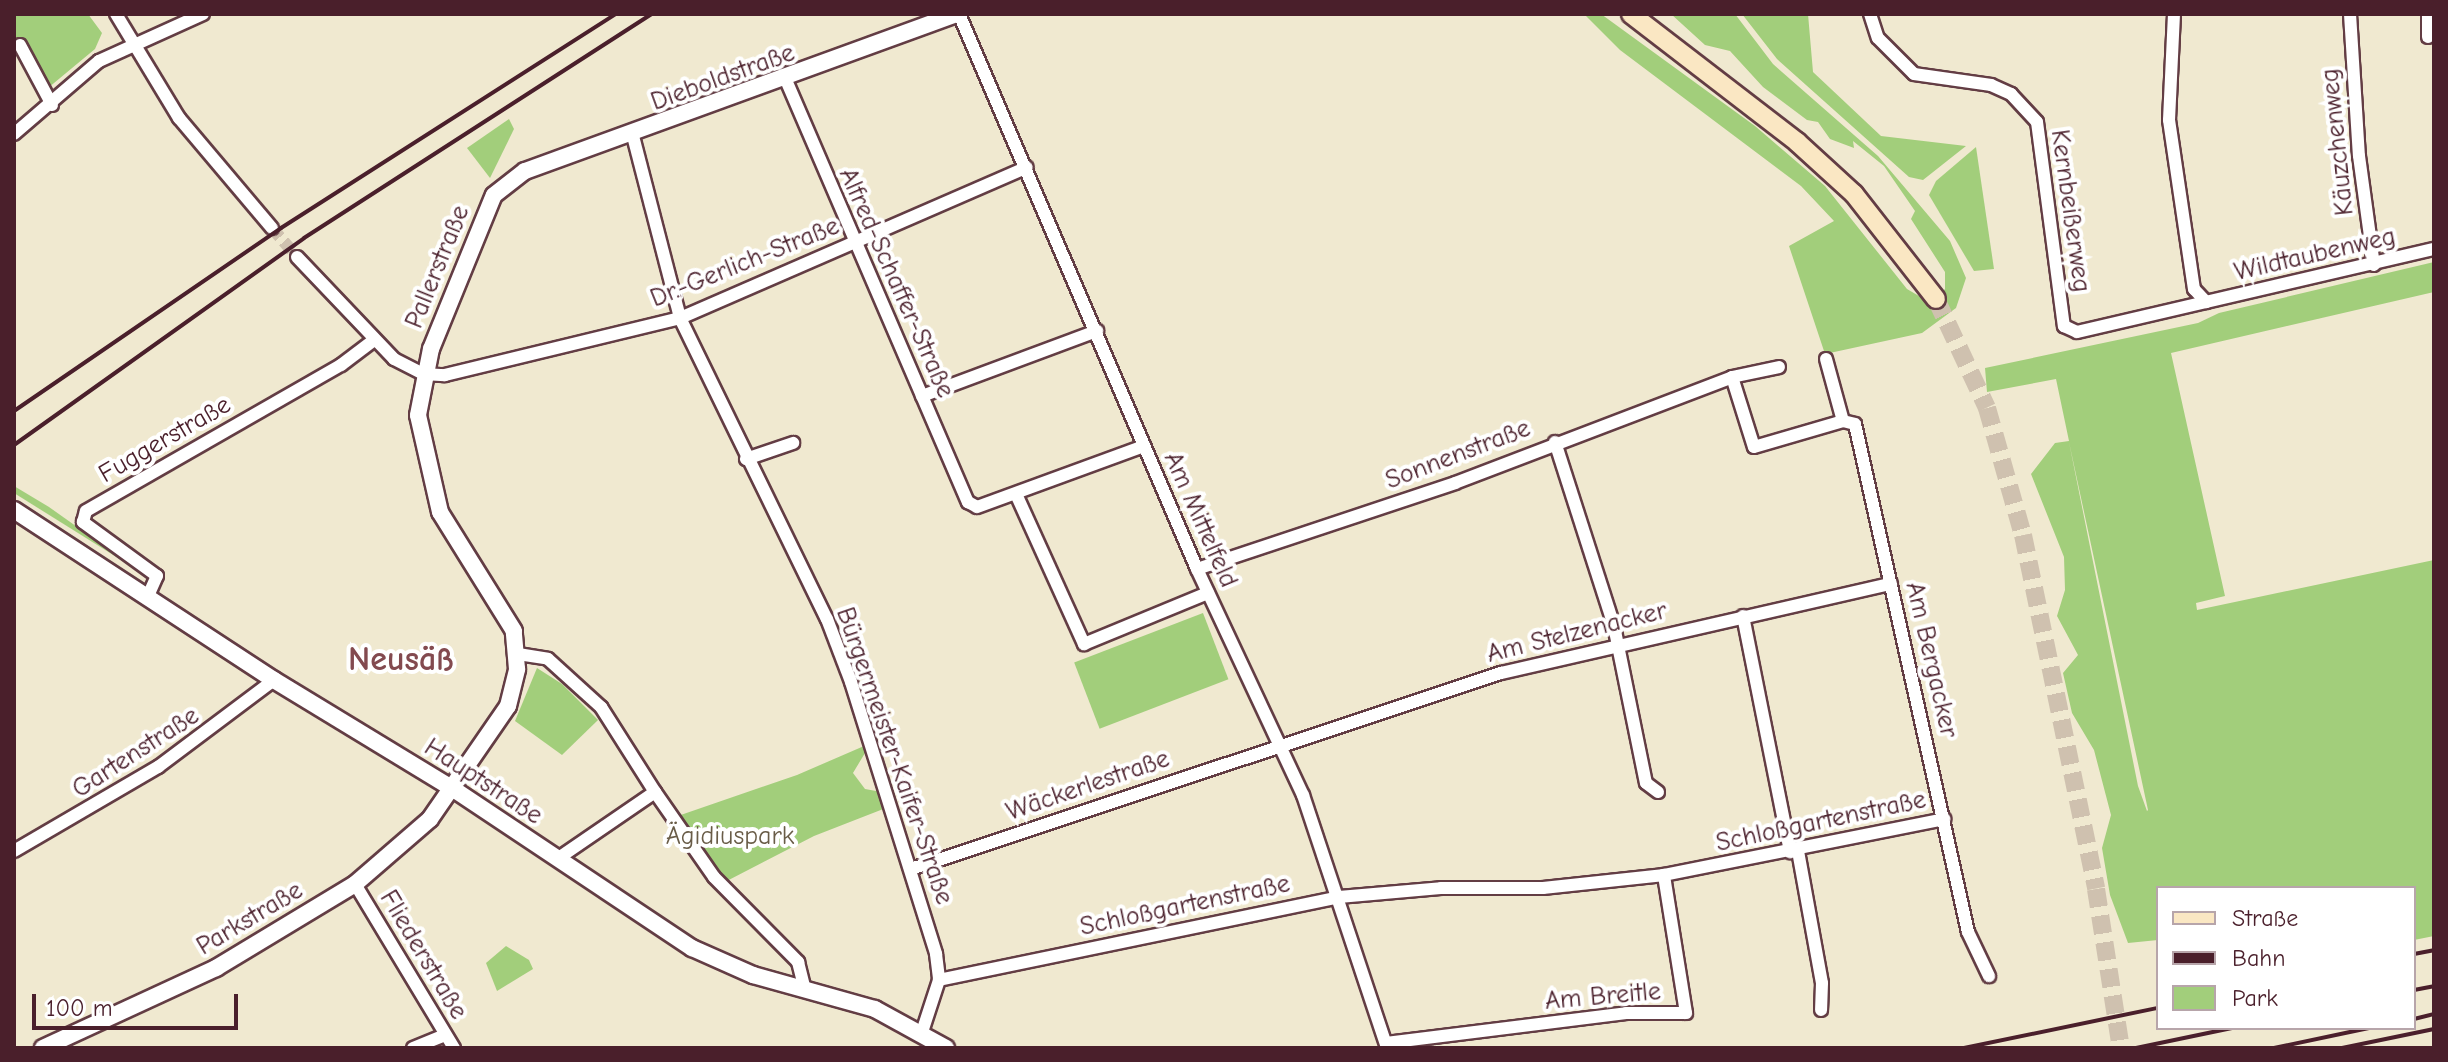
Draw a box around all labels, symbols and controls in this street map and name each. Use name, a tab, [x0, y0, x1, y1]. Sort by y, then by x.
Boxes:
street label: Dieboldstraße	[647, 38, 799, 118]
street label: Käuzchenweg	[2315, 67, 2361, 217]
street label: Kernbeißerweg	[2043, 128, 2097, 294]
street label: Alfred-Schaffer-Straße	[831, 163, 961, 403]
street label: Pallerstraße	[399, 201, 477, 333]
street label: Dr.-Gerlich-Straße	[646, 211, 844, 315]
street label: Wildtaubenweg	[2231, 221, 2399, 289]
street label: Fuggerstraße	[93, 390, 237, 490]
street label: Sonnenstraße	[1381, 413, 1535, 497]
street label: Am Mittelfeld	[1156, 447, 1244, 593]
street label: Am Bergacker	[1898, 579, 1964, 741]
street label: Am Stelzenacker	[1484, 596, 1670, 670]
street label: Bürgermeister-Kaifer-Straße	[828, 603, 960, 909]
district label: Neusäß	[348, 640, 454, 680]
street label: Gartenstraße	[67, 701, 205, 805]
street label: Hauptstraße	[418, 732, 548, 832]
street label: Wäckerlestraße	[1002, 744, 1174, 828]
street label: Schloßgartenstraße	[1713, 785, 1929, 859]
park label: Ägidiuspark	[666, 821, 794, 853]
street label: Schloßgartenstraße	[1077, 869, 1293, 943]
street label: Parkstraße	[191, 875, 309, 963]
street label: Fliederstraße	[372, 885, 474, 1025]
legend	[2156, 886, 2416, 1030]
text: Straße	[2232, 904, 2298, 932]
text: Bahn	[2232, 944, 2285, 972]
street label: Am Breitle	[1544, 976, 1662, 1018]
scale bar	[36, 978, 242, 1028]
text: Park	[2232, 984, 2278, 1012]
text: 100 m	[46, 994, 113, 1022]

